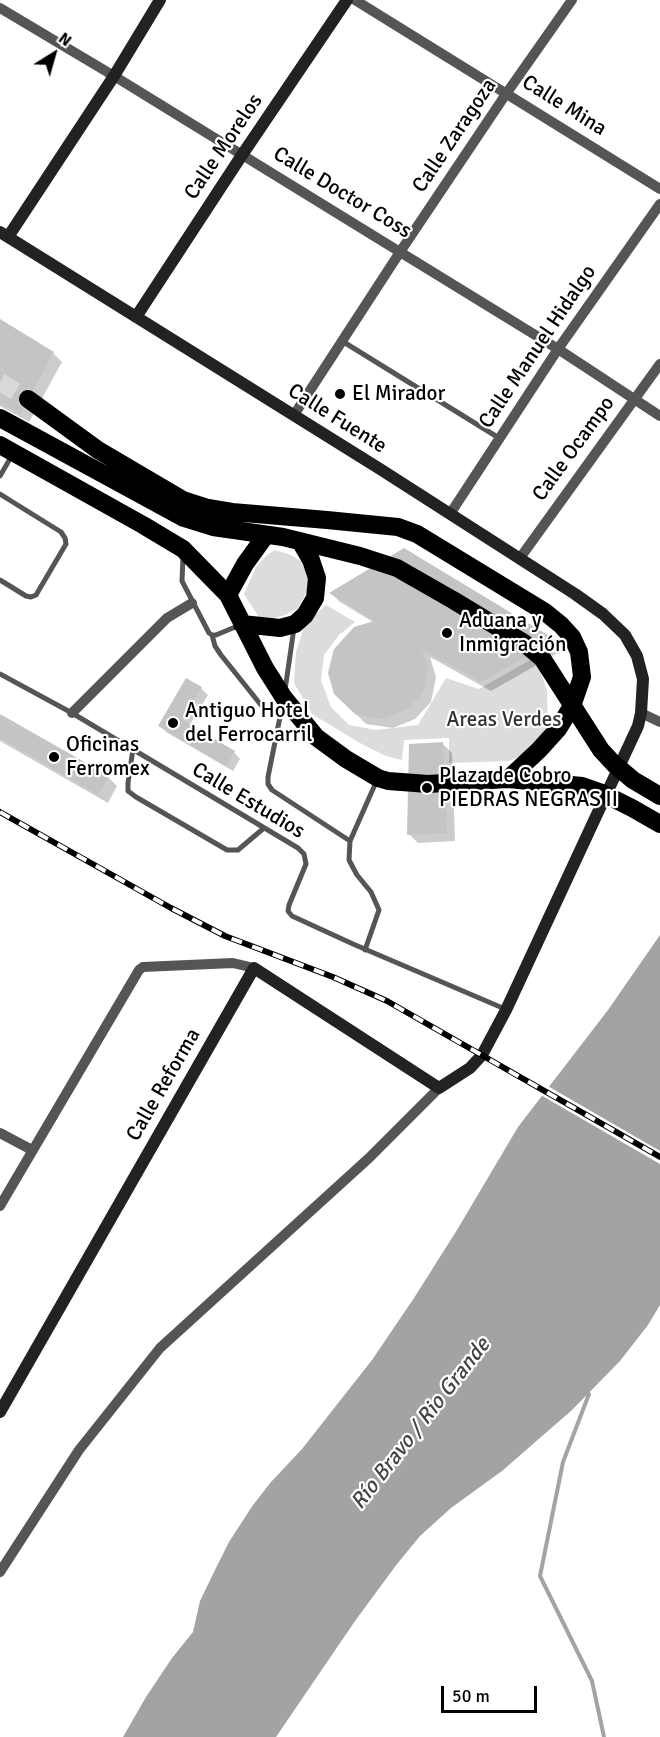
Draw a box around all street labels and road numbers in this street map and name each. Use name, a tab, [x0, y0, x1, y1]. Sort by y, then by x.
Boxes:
street label: Calle Mina	[517, 70, 611, 142]
street label: Calle Zaragoza	[408, 74, 502, 198]
street label: Calle Morelos	[179, 89, 269, 205]
street label: Calle Doctor Coss	[268, 142, 416, 244]
street label: Calle Manuel Hidalgo	[474, 261, 602, 433]
street label: Calle Fuente	[283, 379, 391, 459]
street label: Calle Ocampo	[528, 392, 620, 506]
street label: Calle Estudios	[187, 758, 309, 844]
street label: Calle Reforma	[122, 1024, 206, 1146]

